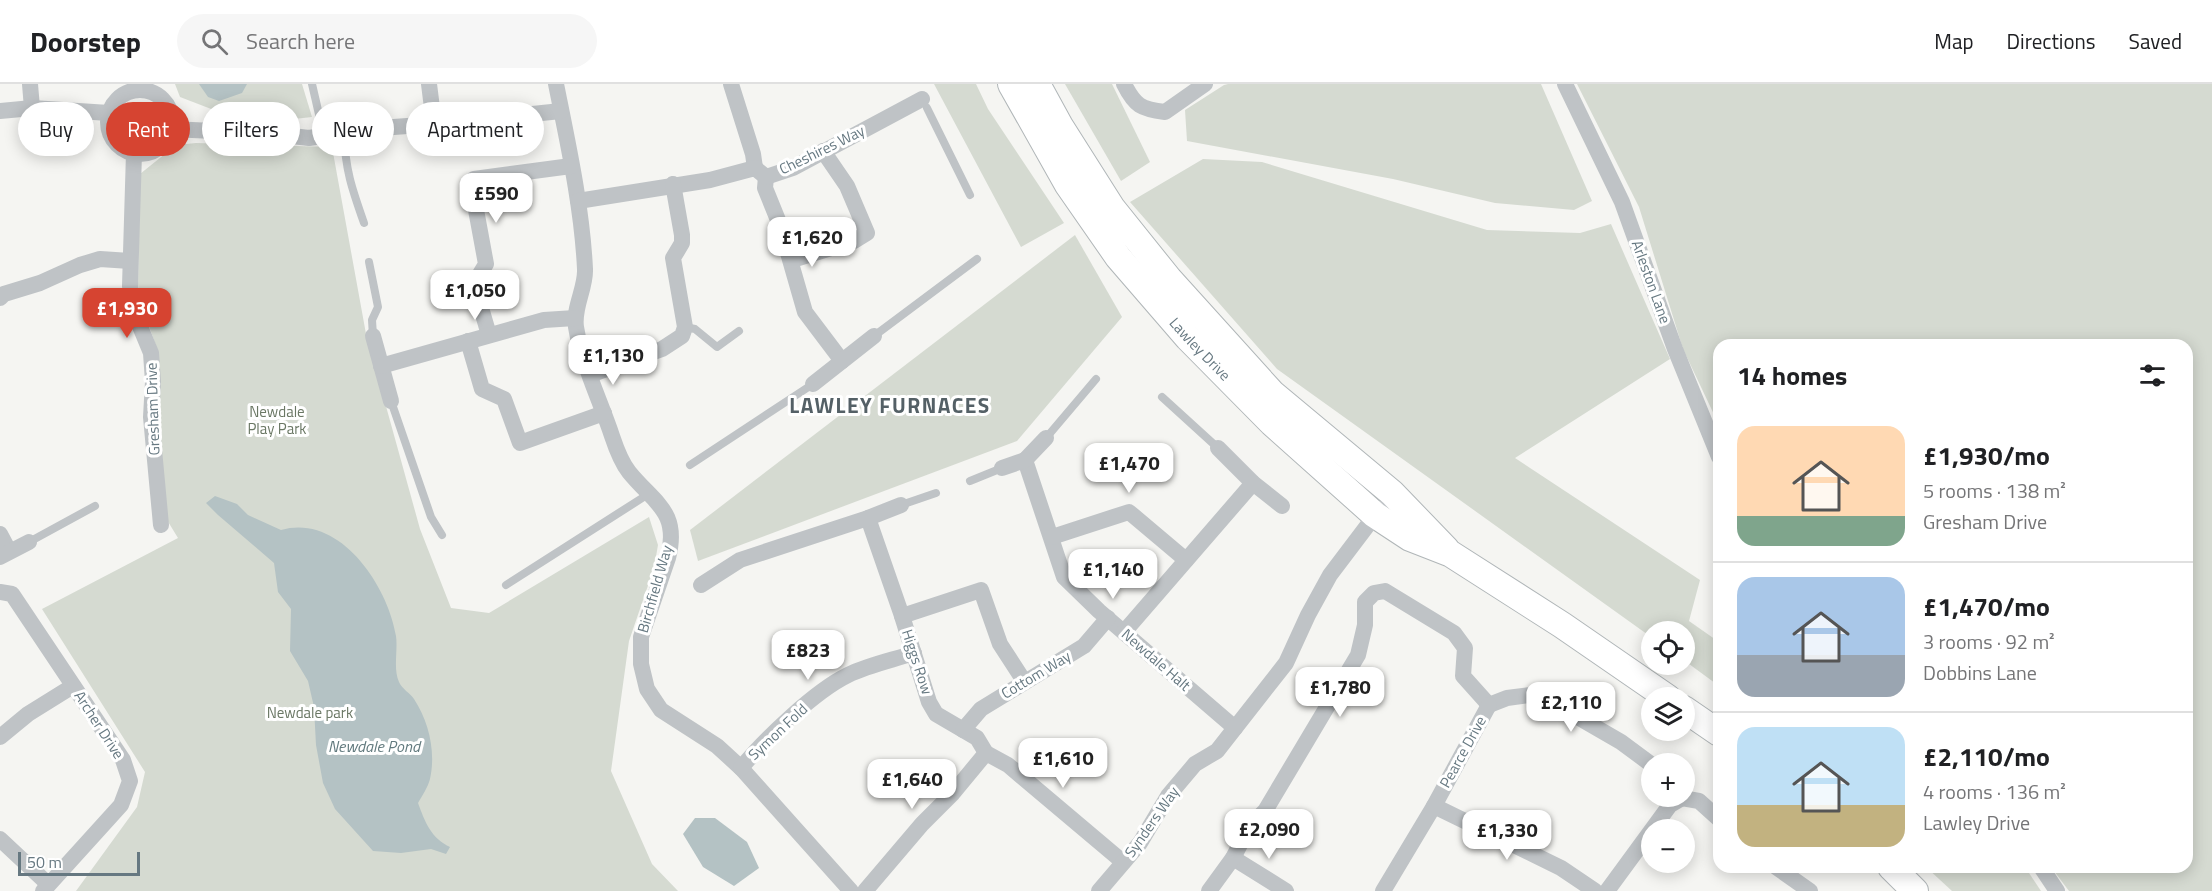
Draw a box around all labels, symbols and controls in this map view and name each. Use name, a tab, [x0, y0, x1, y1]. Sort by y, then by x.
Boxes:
search box	[177, 14, 597, 68]
text: Doorstep	[30, 20, 141, 63]
text: Search here	[246, 24, 355, 58]
icon: search	[198, 25, 231, 58]
text: Map	[1934, 25, 1974, 57]
text: Directions	[2007, 25, 2096, 57]
text: Saved	[2129, 25, 2182, 57]
chip: Buy	[18, 102, 94, 156]
chip: Rent	[106, 102, 190, 156]
chip: Filters	[202, 102, 300, 156]
chip: New	[312, 102, 394, 156]
chip: Apartment	[406, 102, 544, 156]
street label: Cheshires Way	[775, 119, 869, 180]
pin: £590	[460, 173, 532, 224]
text: £590	[474, 177, 518, 208]
pin: £1,620	[763, 217, 861, 268]
text: £1,620	[781, 221, 843, 252]
street label: Arleston Lane	[1626, 237, 1677, 327]
pin: £1,050	[426, 270, 524, 321]
text: £1,050	[444, 274, 506, 305]
pin: £1,930	[78, 288, 176, 339]
text: £1,930	[96, 292, 158, 323]
street label: Lawley Drive	[1164, 312, 1236, 386]
pin: £1,130	[564, 335, 662, 386]
text: £1,130	[582, 339, 644, 370]
text: 14 homes	[1737, 356, 1847, 395]
icon: filters	[2136, 359, 2169, 392]
street label: Gresham Drive	[139, 362, 166, 456]
district label: LAWLEY FURNACES	[789, 389, 991, 421]
park label: Newdale Play Park	[247, 400, 307, 440]
text: £1,930/mo	[1923, 436, 2050, 475]
pin: £1,470	[1080, 443, 1178, 494]
text: £1,470	[1098, 447, 1160, 478]
icon: home	[1785, 450, 1857, 522]
text: 5 rooms · 138 m²	[1923, 475, 2066, 506]
text: Gresham Drive	[1923, 506, 2047, 537]
street label: Birchfield Way	[631, 542, 678, 635]
pin: £1,140	[1064, 549, 1162, 600]
text: £1,140	[1082, 553, 1144, 584]
text: £1,470/mo	[1923, 587, 2050, 626]
icon: home	[1785, 601, 1857, 673]
map controls	[1641, 621, 1695, 873]
button: locate	[1641, 621, 1695, 675]
street label: Newdale Halt	[1117, 623, 1197, 697]
street label: Higgs Row	[896, 626, 939, 697]
text: 3 rooms · 92 m²	[1923, 626, 2055, 657]
pin: £823	[772, 630, 844, 681]
text: £823	[786, 634, 830, 665]
street label: Cottom Way	[996, 645, 1075, 704]
text: Dobbins Lane	[1923, 657, 2037, 688]
pin: £1,780	[1291, 667, 1389, 718]
text: £1,780	[1309, 671, 1371, 702]
pin: £2,110	[1522, 682, 1620, 733]
street label: Archer Drive	[69, 686, 130, 763]
text: £2,110	[1540, 686, 1602, 717]
button: layers	[1641, 687, 1695, 741]
street label: Symon Fold	[743, 698, 813, 765]
park label: Newdale park	[267, 701, 353, 724]
street label: Pearce Drive	[1433, 712, 1492, 792]
water label: Newdale Pond	[328, 734, 422, 758]
text: £2,110/mo	[1923, 737, 2050, 776]
pin: £1,610	[1014, 738, 1112, 789]
text: £1,610	[1032, 742, 1094, 773]
icon: home	[1785, 751, 1857, 823]
button: +	[1641, 753, 1695, 807]
pin: £1,640	[863, 759, 961, 810]
text: £1,640	[881, 763, 943, 794]
text: 4 rooms · 136 m²	[1923, 776, 2066, 807]
street label: Synders Way	[1119, 782, 1185, 862]
text: Lawley Drive	[1923, 807, 2030, 838]
pin: £2,090	[1220, 809, 1318, 860]
pin: £1,330	[1458, 810, 1556, 861]
text: £2,090	[1238, 813, 1300, 844]
text: £1,330	[1476, 814, 1538, 845]
button: −	[1641, 819, 1695, 873]
scale bar	[18, 849, 140, 876]
text: 50 m	[27, 850, 62, 874]

